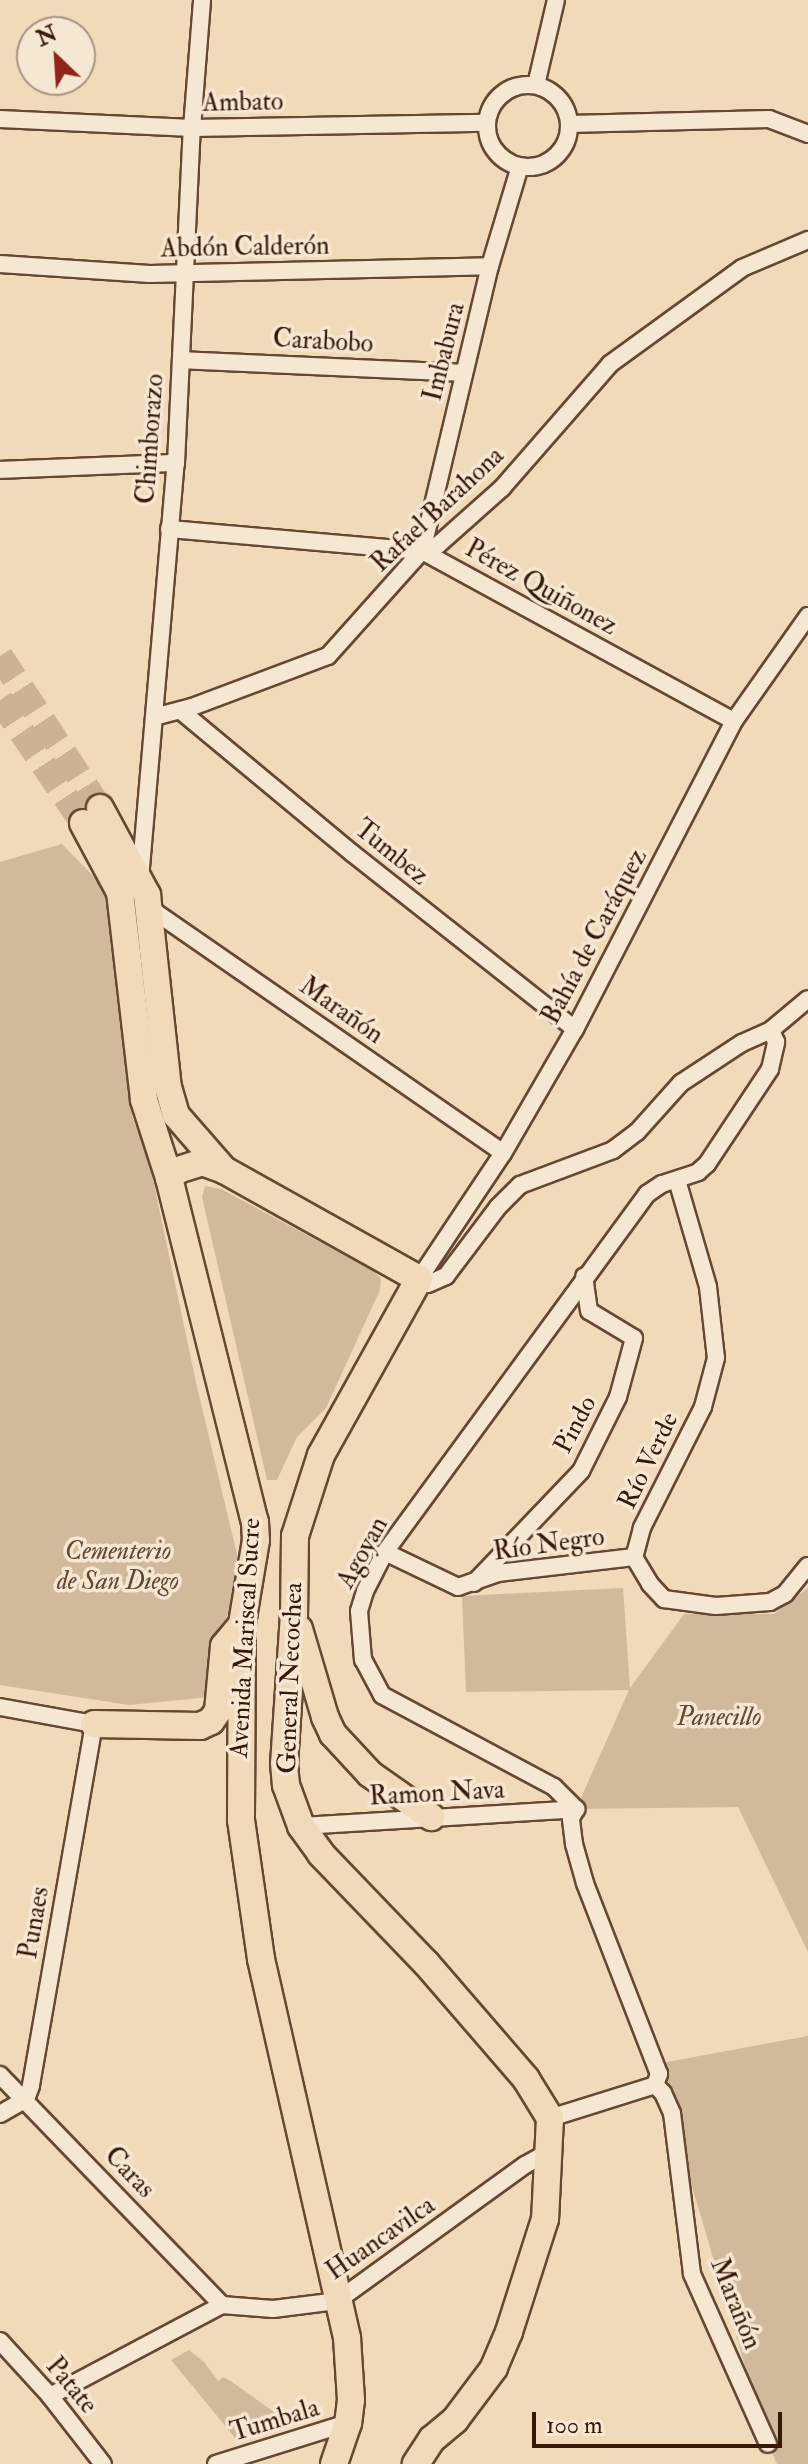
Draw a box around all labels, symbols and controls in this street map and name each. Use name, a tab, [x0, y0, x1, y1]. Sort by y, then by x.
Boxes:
north arrow	[16, 16, 96, 96]
text: N	[32, 19, 62, 53]
street label: Ambato	[202, 87, 284, 119]
street label: Abdón Calderón	[160, 231, 330, 265]
street label: Imbabura	[418, 299, 472, 405]
street label: Carabobo	[272, 324, 374, 360]
street label: Chimborazo	[131, 373, 171, 505]
street label: Rafael Barahona	[365, 441, 511, 579]
street label: Pérez Quiñonez	[460, 533, 622, 643]
street label: Tumbez	[348, 814, 434, 892]
street label: Bahía de Caráquez	[536, 844, 654, 1030]
street label: Marañón	[293, 971, 389, 1051]
street label: Pindo	[548, 1391, 604, 1459]
street label: Río Verde	[612, 1408, 686, 1514]
street label: Agoyan	[331, 1512, 395, 1594]
street label: Avenida Mariscal Sucre	[224, 1517, 268, 1759]
street label: Río Negro	[491, 1522, 607, 1568]
park label: Cementerio de San Diego	[57, 1536, 179, 1598]
street label: General Necochea	[272, 1582, 310, 1774]
park label: Panecillo	[677, 1702, 761, 1734]
street label: Ramon Nava	[369, 1775, 505, 1813]
street label: Punaes	[13, 1885, 57, 1961]
street label: Caras	[97, 2141, 161, 2205]
street label: Huancavilca	[321, 2190, 441, 2288]
street label: Marañón	[703, 2254, 767, 2354]
street label: Patate	[39, 2352, 103, 2420]
street label: Tumbala	[227, 2393, 323, 2449]
scale bar	[536, 2396, 786, 2446]
text: 100 m	[546, 2410, 603, 2441]

